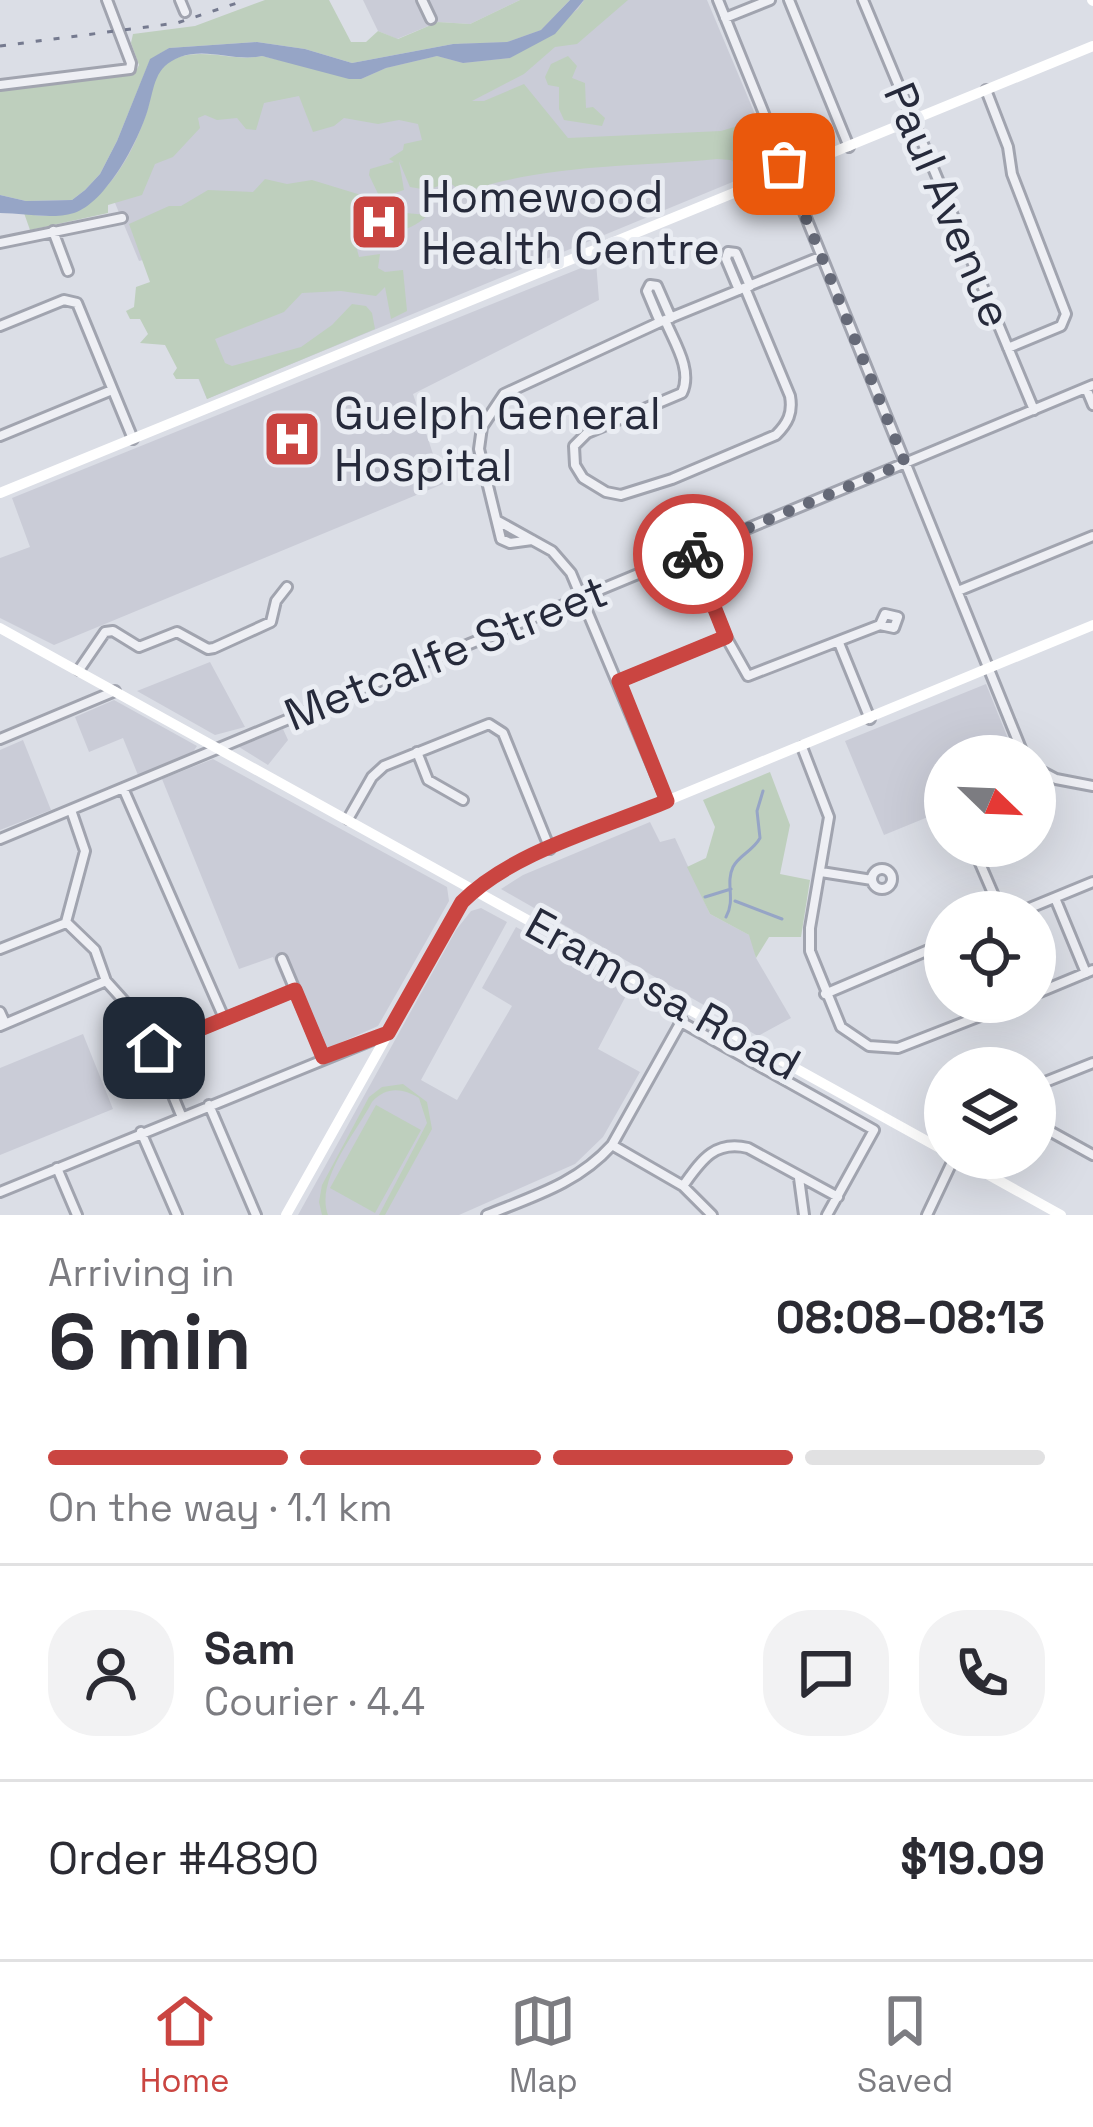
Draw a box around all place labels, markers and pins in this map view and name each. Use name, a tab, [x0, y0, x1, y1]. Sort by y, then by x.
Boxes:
pin	[733, 113, 835, 215]
place label: Homewood Health Centre	[421, 168, 720, 277]
hospital icon: Homewood Health Centre	[348, 191, 410, 253]
place label: Guelph General Hospital	[334, 385, 661, 494]
hospital icon: Guelph General Hospital	[261, 408, 323, 470]
pin	[103, 997, 205, 1099]

